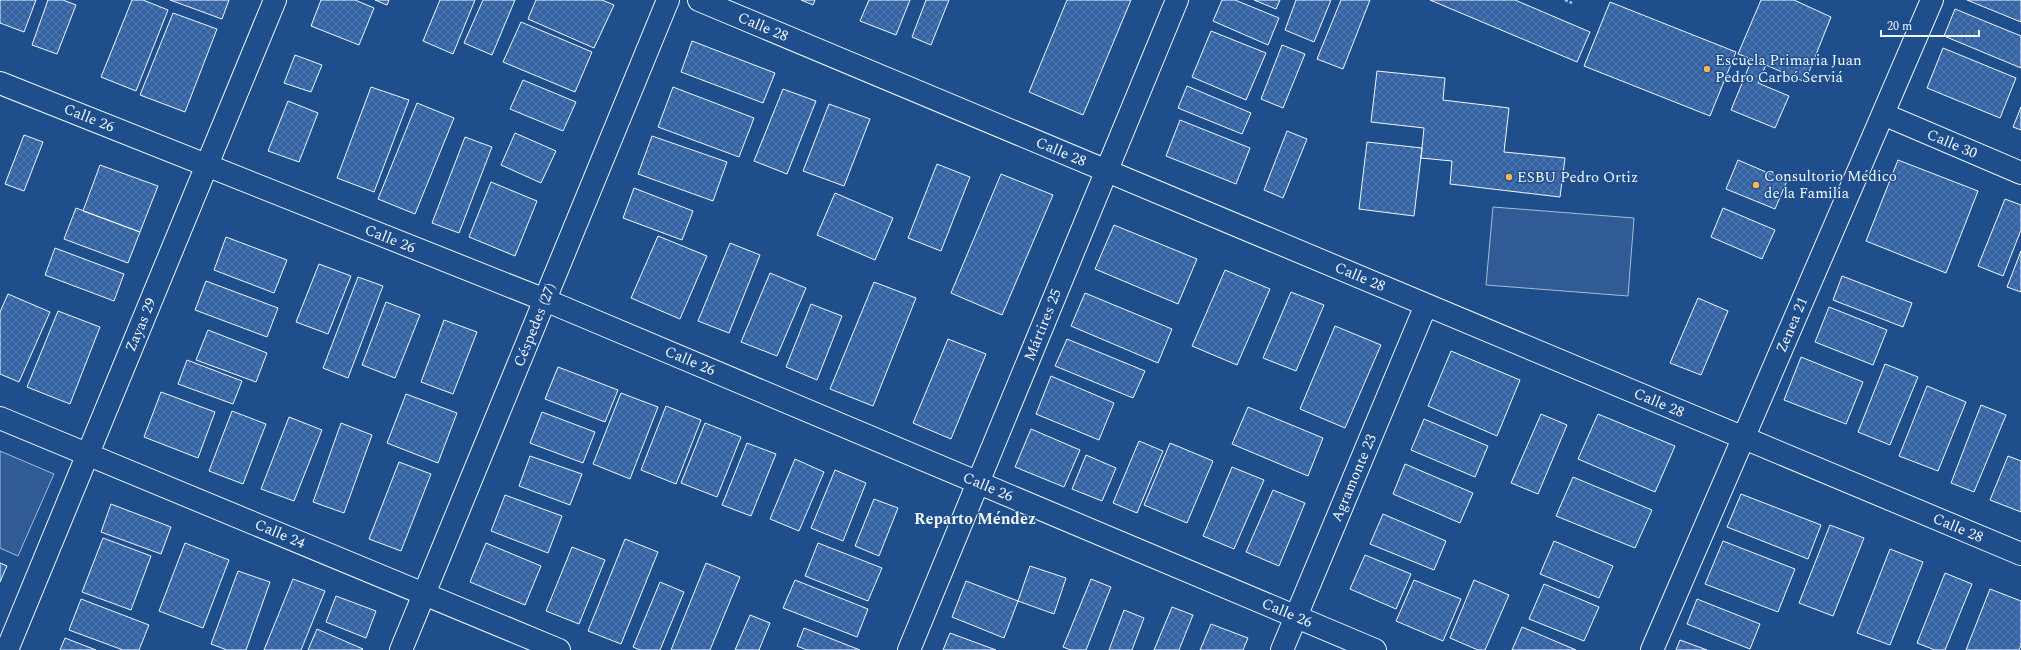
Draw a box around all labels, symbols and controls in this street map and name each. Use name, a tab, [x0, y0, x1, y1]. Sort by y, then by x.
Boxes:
street label: Calle 28	[734, 6, 792, 48]
scale bar	[1881, 12, 1979, 38]
text: 20 m	[1887, 17, 1912, 36]
place label: Escuela Primaria Juan Pedro Carbó Serviá	[1715, 49, 1862, 89]
marker: Escuela Primaria Juan Pedro Carbó Serviá	[1702, 64, 1712, 74]
street label: Calle 26	[60, 97, 118, 139]
street label: Calle 30	[1923, 123, 1981, 165]
street label: Calle 28	[1032, 131, 1090, 173]
place label: Consultorio Médico de la Familia	[1764, 165, 1897, 205]
place label: ESBU Pedro Ortiz	[1517, 166, 1638, 189]
marker: ESBU Pedro Ortiz	[1504, 172, 1514, 182]
marker: Consultorio Médico de la Familia	[1751, 180, 1761, 190]
street label: Calle 26	[361, 218, 419, 260]
street label: Calle 28	[1331, 256, 1389, 298]
street label: Céspedes (27)	[508, 279, 562, 371]
street label: Mártires 25	[1018, 285, 1068, 365]
street label: Zenea 21	[1770, 293, 1814, 357]
street label: Zayas 29	[119, 294, 163, 356]
street label: Calle 26	[661, 340, 719, 382]
street label: Calle 28	[1630, 382, 1688, 424]
street label: Agramonte 23	[1325, 430, 1383, 526]
street label: Calle 26	[959, 466, 1017, 508]
district label: Reparto Méndez	[914, 507, 1036, 531]
street label: Calle 28	[1929, 507, 1987, 549]
street label: Calle 24	[251, 513, 309, 555]
street label: Calle 26	[1258, 592, 1316, 634]

